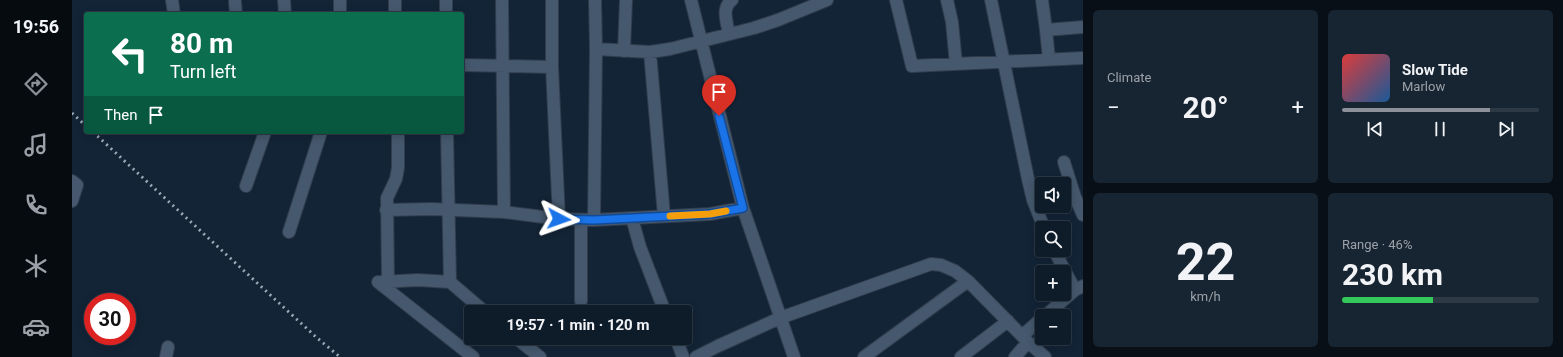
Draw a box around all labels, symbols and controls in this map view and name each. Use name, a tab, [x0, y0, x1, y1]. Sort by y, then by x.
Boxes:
text: 19:56	[13, 16, 59, 37]
text: 80 m	[170, 27, 233, 60]
icon: left	[104, 28, 156, 80]
text: Turn left	[170, 61, 236, 82]
text: Slow Tide	[1402, 61, 1468, 79]
icon: directions	[22, 70, 50, 98]
text: Climate	[1107, 70, 1151, 85]
pin	[702, 75, 736, 116]
text: Marlow	[1402, 79, 1445, 94]
icon: arrive	[708, 81, 730, 103]
text: 20°	[1182, 90, 1229, 125]
text: −	[1107, 95, 1120, 120]
text: +	[1292, 95, 1304, 120]
icon: arrive	[145, 104, 167, 126]
text: Then	[104, 106, 137, 124]
icon: previous	[1364, 118, 1386, 140]
icon: pause	[1429, 118, 1451, 140]
icon: next	[1495, 118, 1517, 140]
icon: music	[22, 131, 50, 159]
map controls	[1035, 177, 1071, 345]
button: sound	[1035, 177, 1071, 213]
icon: phone	[22, 191, 50, 219]
position arrow	[538, 198, 580, 240]
button: search	[1035, 221, 1071, 257]
text: 22	[1176, 232, 1235, 293]
text: Range · 46%	[1342, 237, 1412, 252]
icon: climate	[22, 252, 50, 280]
text: 230 km	[1342, 257, 1443, 292]
button: +	[1035, 265, 1071, 301]
text: km/h	[1190, 289, 1221, 304]
speed limit sign: 30	[84, 293, 136, 345]
button: −	[1035, 309, 1071, 345]
icon: car	[22, 313, 50, 341]
text: 19:57 · 1 min · 120 m	[507, 316, 649, 334]

